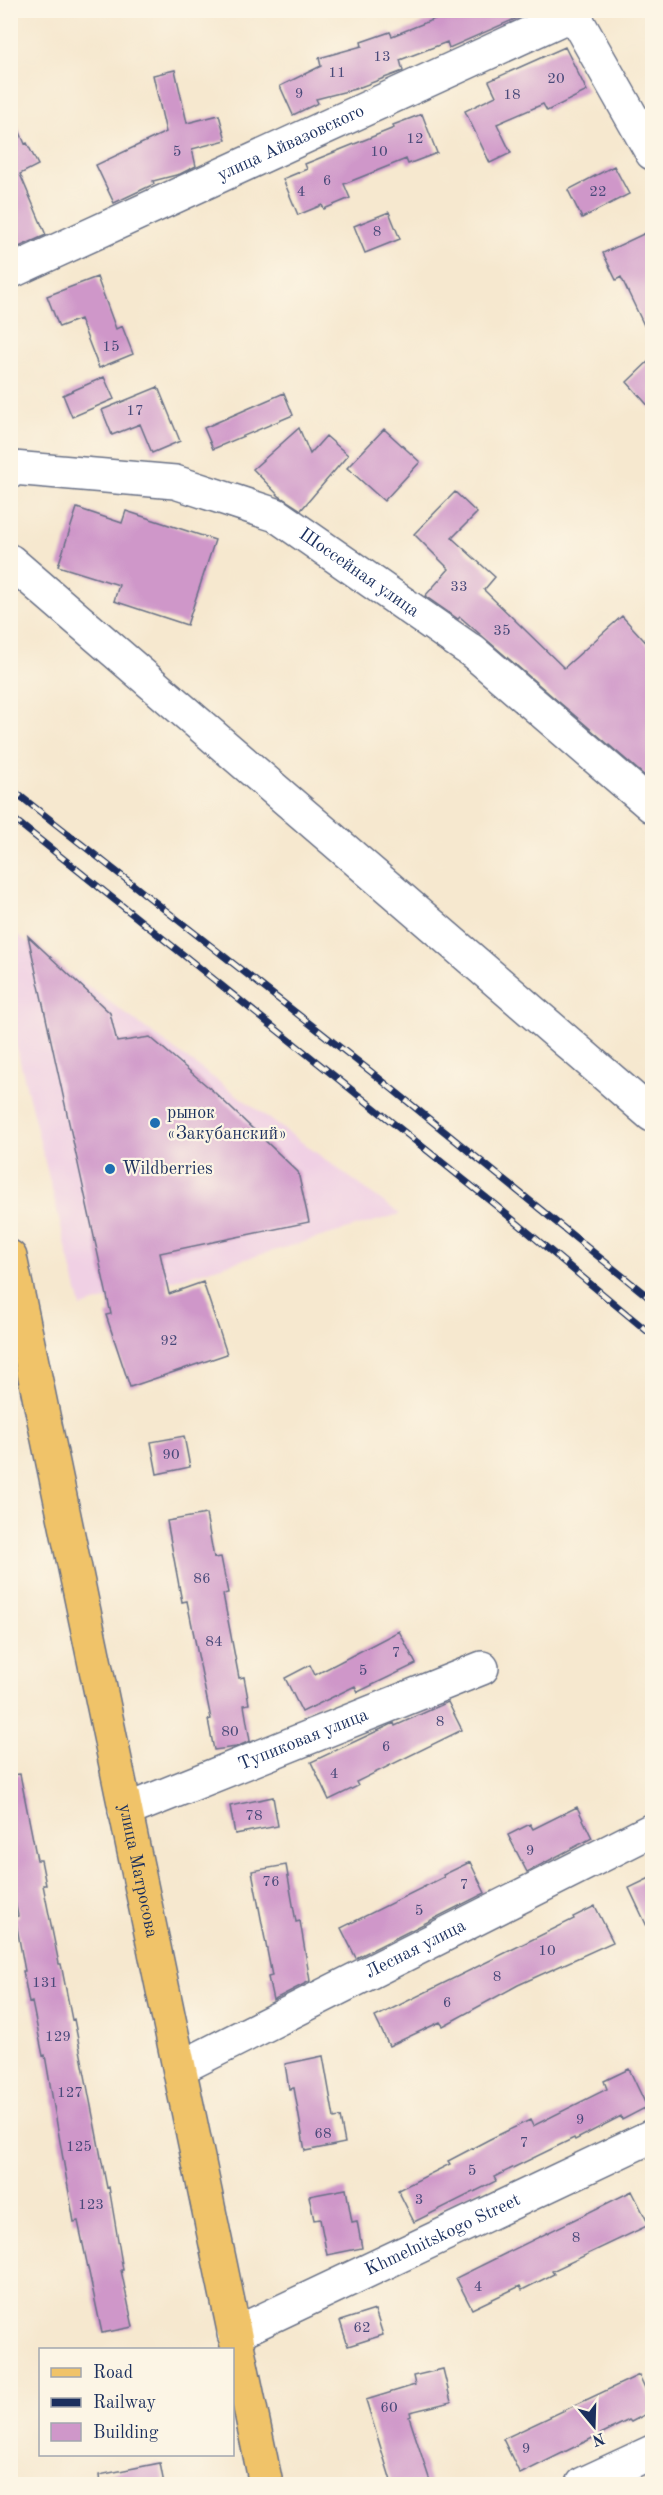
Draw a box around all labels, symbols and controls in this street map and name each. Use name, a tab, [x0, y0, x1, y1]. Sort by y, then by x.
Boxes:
house number: 13	[373, 50, 391, 65]
house number: 11	[328, 66, 346, 81]
house number: 20	[547, 72, 565, 87]
house number: 9	[295, 87, 303, 102]
house number: 18	[503, 88, 521, 103]
street label: улица Айвазовского	[215, 102, 367, 184]
house number: 12	[406, 132, 424, 147]
house number: 5	[173, 145, 181, 160]
house number: 10	[370, 145, 388, 160]
house number: 6	[323, 174, 331, 189]
house number: 4	[297, 185, 305, 200]
house number: 22	[589, 185, 607, 200]
house number: 8	[373, 225, 381, 240]
house number: 15	[102, 340, 120, 355]
house number: 17	[126, 404, 144, 419]
street label: Шоссейная улица	[296, 525, 422, 621]
house number: 33	[450, 580, 468, 595]
house number: 35	[493, 624, 511, 639]
place label: рынок «Закубанский»	[167, 1104, 287, 1143]
marker: рынок «Закубанский»	[148, 1116, 162, 1130]
place label: Wildberries	[122, 1160, 213, 1178]
marker: Wildberries	[103, 1162, 117, 1176]
house number: 92	[160, 1334, 178, 1349]
house number: 90	[162, 1448, 180, 1463]
house number: 86	[193, 1572, 211, 1587]
house number: 84	[205, 1635, 223, 1650]
house number: 7	[392, 1646, 400, 1661]
house number: 5	[359, 1664, 367, 1679]
street label: Тупиковая улица	[236, 1706, 371, 1774]
house number: 8	[436, 1715, 444, 1730]
house number: 80	[221, 1725, 239, 1740]
house number: 6	[382, 1740, 390, 1755]
house number: 4	[330, 1767, 338, 1782]
street label: улица Матросова	[115, 1802, 161, 1939]
house number: 78	[245, 1809, 263, 1824]
house number: 9	[526, 1844, 534, 1859]
house number: 76	[262, 1875, 280, 1890]
house number: 7	[460, 1878, 468, 1893]
house number: 5	[415, 1904, 423, 1919]
street label: Лесная улица	[363, 1916, 469, 1982]
house number: 10	[538, 1944, 556, 1959]
house number: 8	[493, 1970, 501, 1985]
house number: 131	[32, 1976, 58, 1991]
house number: 6	[443, 1996, 451, 2011]
house number: 129	[45, 2030, 71, 2045]
house number: 127	[57, 2086, 83, 2101]
house number: 9	[576, 2113, 584, 2128]
house number: 68	[314, 2127, 332, 2142]
house number: 7	[520, 2136, 528, 2151]
house number: 125	[66, 2140, 92, 2155]
house number: 5	[468, 2164, 476, 2179]
street label: Khmelnitskogo Street	[362, 2191, 523, 2279]
house number: 3	[415, 2193, 423, 2208]
house number: 123	[78, 2198, 104, 2213]
house number: 8	[572, 2231, 580, 2246]
house number: 4	[474, 2280, 482, 2295]
house number: 62	[353, 2321, 371, 2336]
legend	[39, 2348, 234, 2456]
text: Road	[93, 2364, 133, 2382]
text: Railway	[93, 2394, 156, 2412]
north arrow	[564, 2396, 624, 2456]
house number: 60	[380, 2401, 398, 2416]
text: Building	[93, 2424, 159, 2442]
text: N	[589, 2429, 607, 2448]
house number: 9	[522, 2442, 530, 2457]

